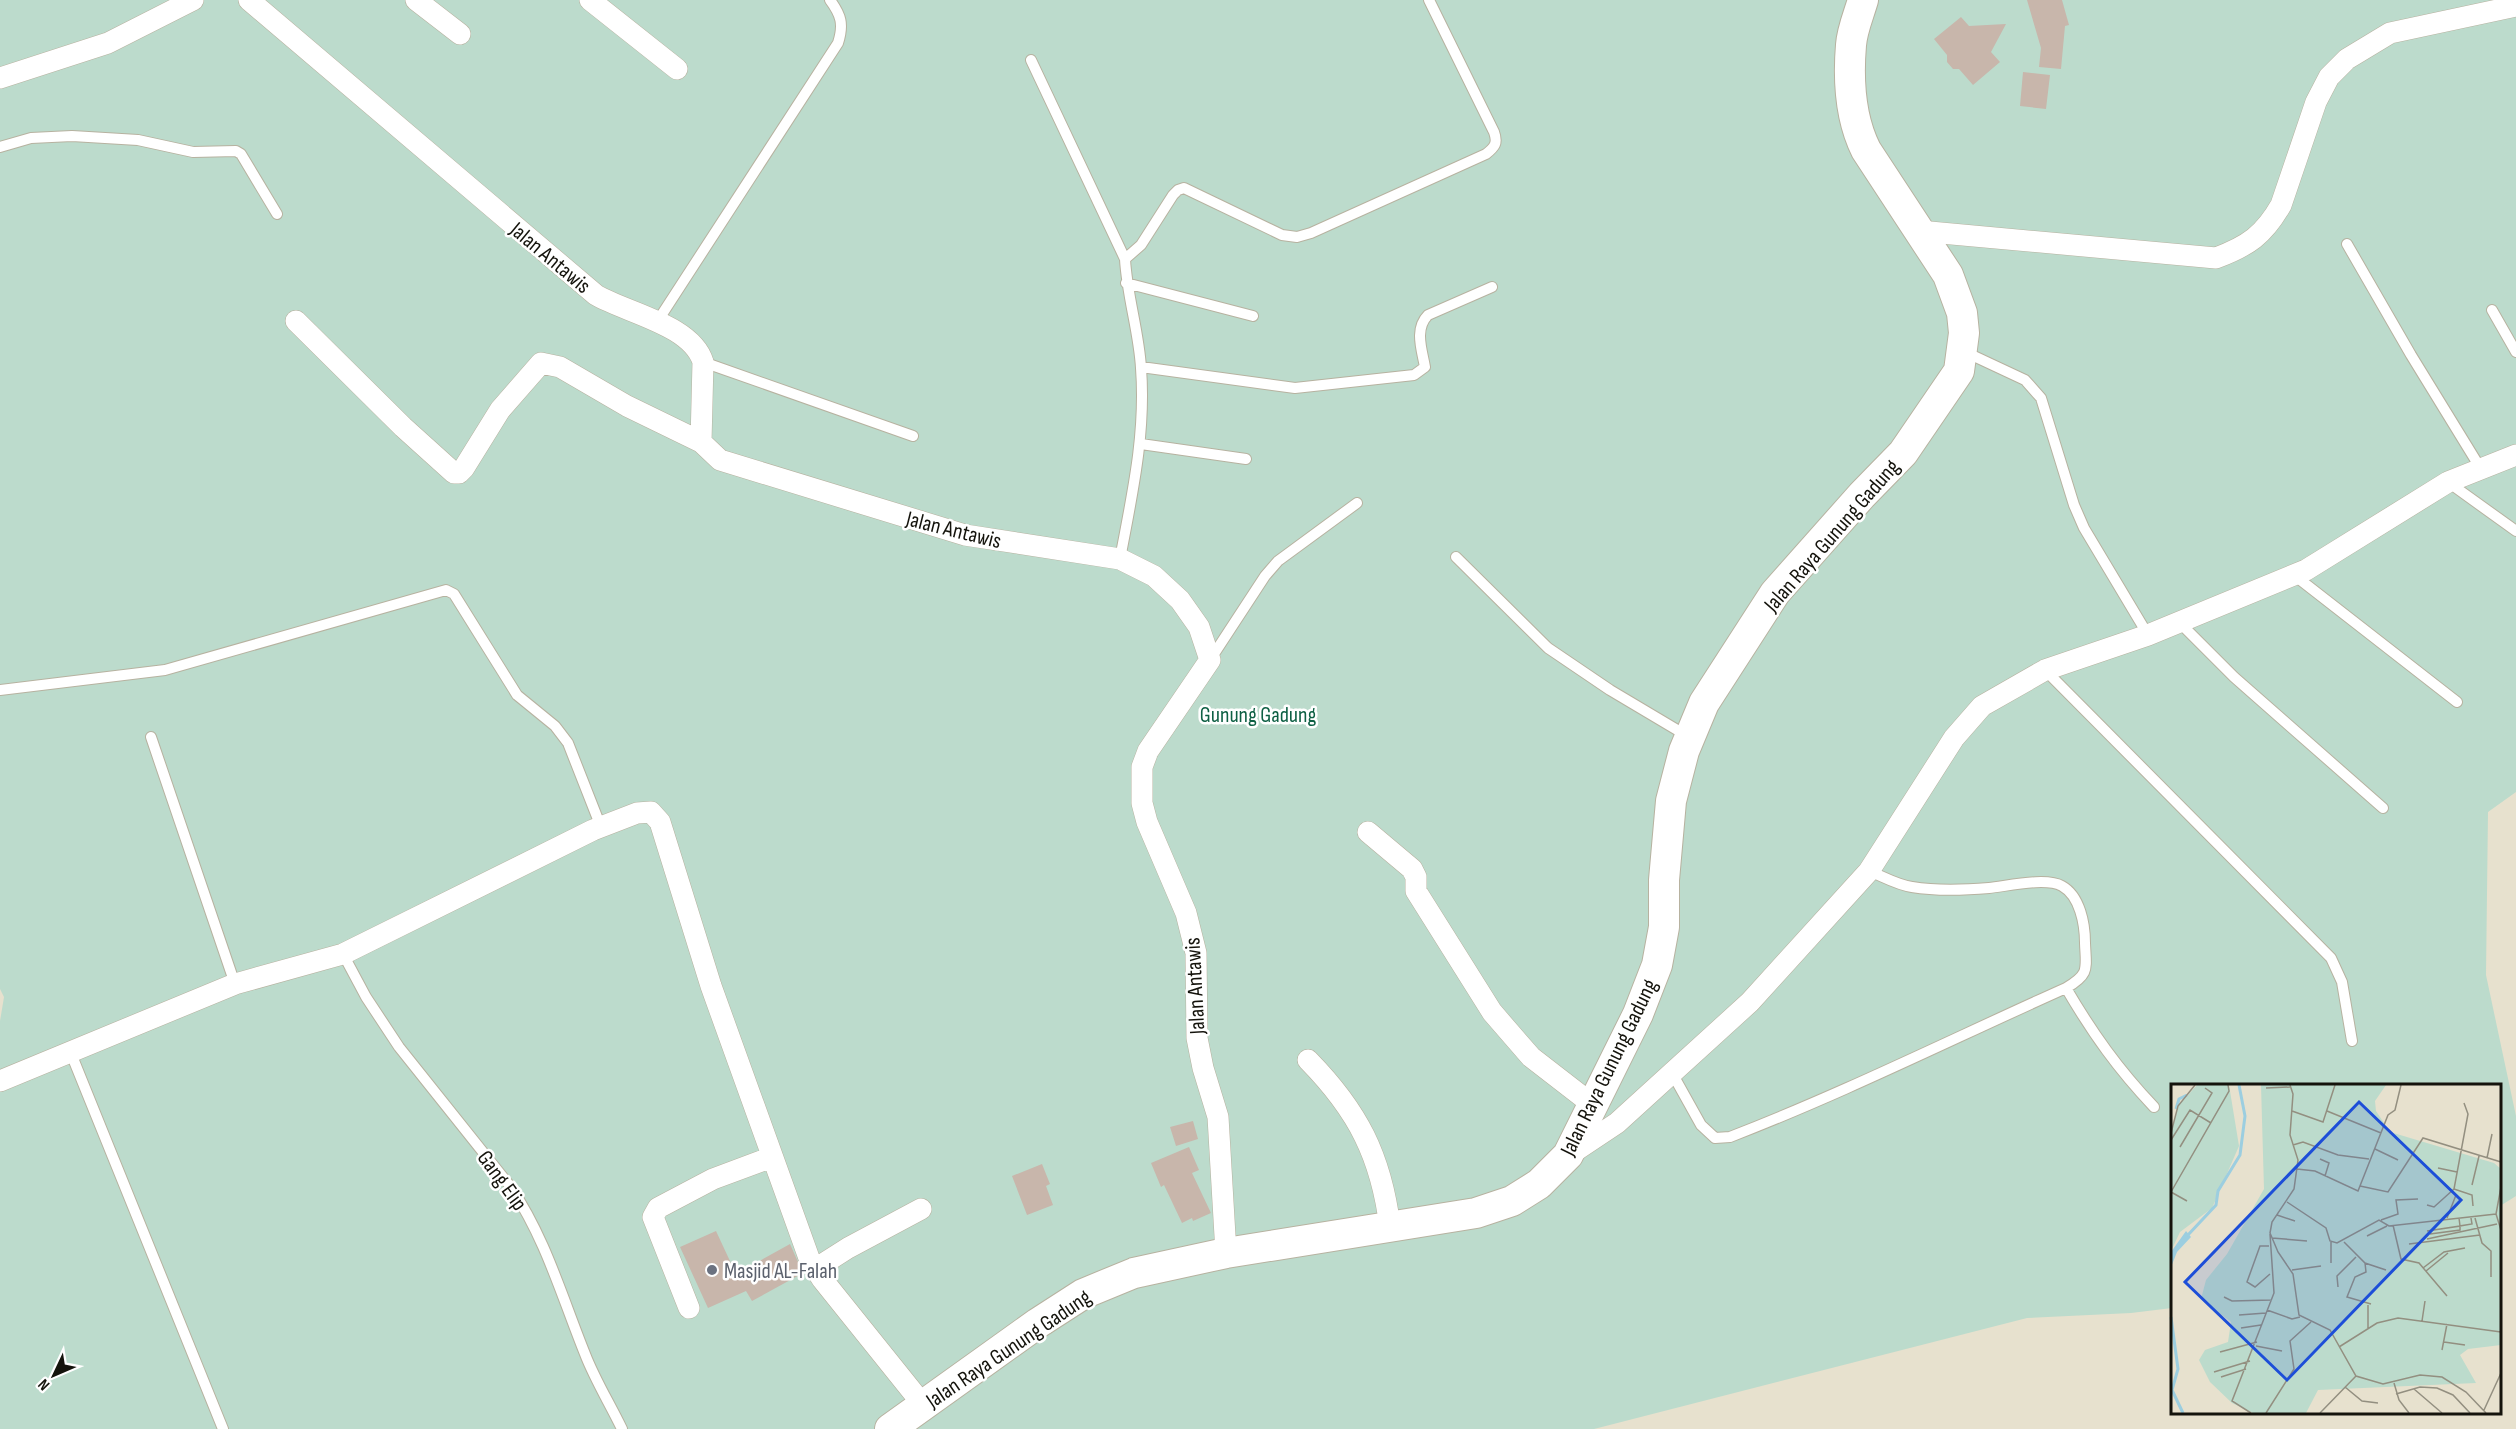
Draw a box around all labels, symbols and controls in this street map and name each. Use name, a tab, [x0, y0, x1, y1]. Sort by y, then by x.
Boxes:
street label: Jalan Antawis	[503, 216, 596, 300]
street label: Jalan Raya Gunung Gadung	[1758, 454, 1906, 619]
street label: Jalan Antawis	[902, 505, 1004, 555]
park label: Gunung Gadung	[1200, 702, 1316, 729]
street label: Jalan Antawis	[1179, 937, 1212, 1036]
street label: Jalan Raya Gunung Gadung	[1554, 975, 1664, 1161]
inset map	[2171, 1084, 2501, 1414]
street label: Gang Elip	[471, 1145, 533, 1216]
place label: Masjid AL-Falah	[724, 1258, 837, 1285]
marker: Masjid AL-Falah	[705, 1263, 719, 1277]
street label: Jalan Raya Gunung Gadung	[920, 1284, 1097, 1415]
north arrow	[24, 1345, 84, 1405]
text: N	[34, 1375, 54, 1394]

